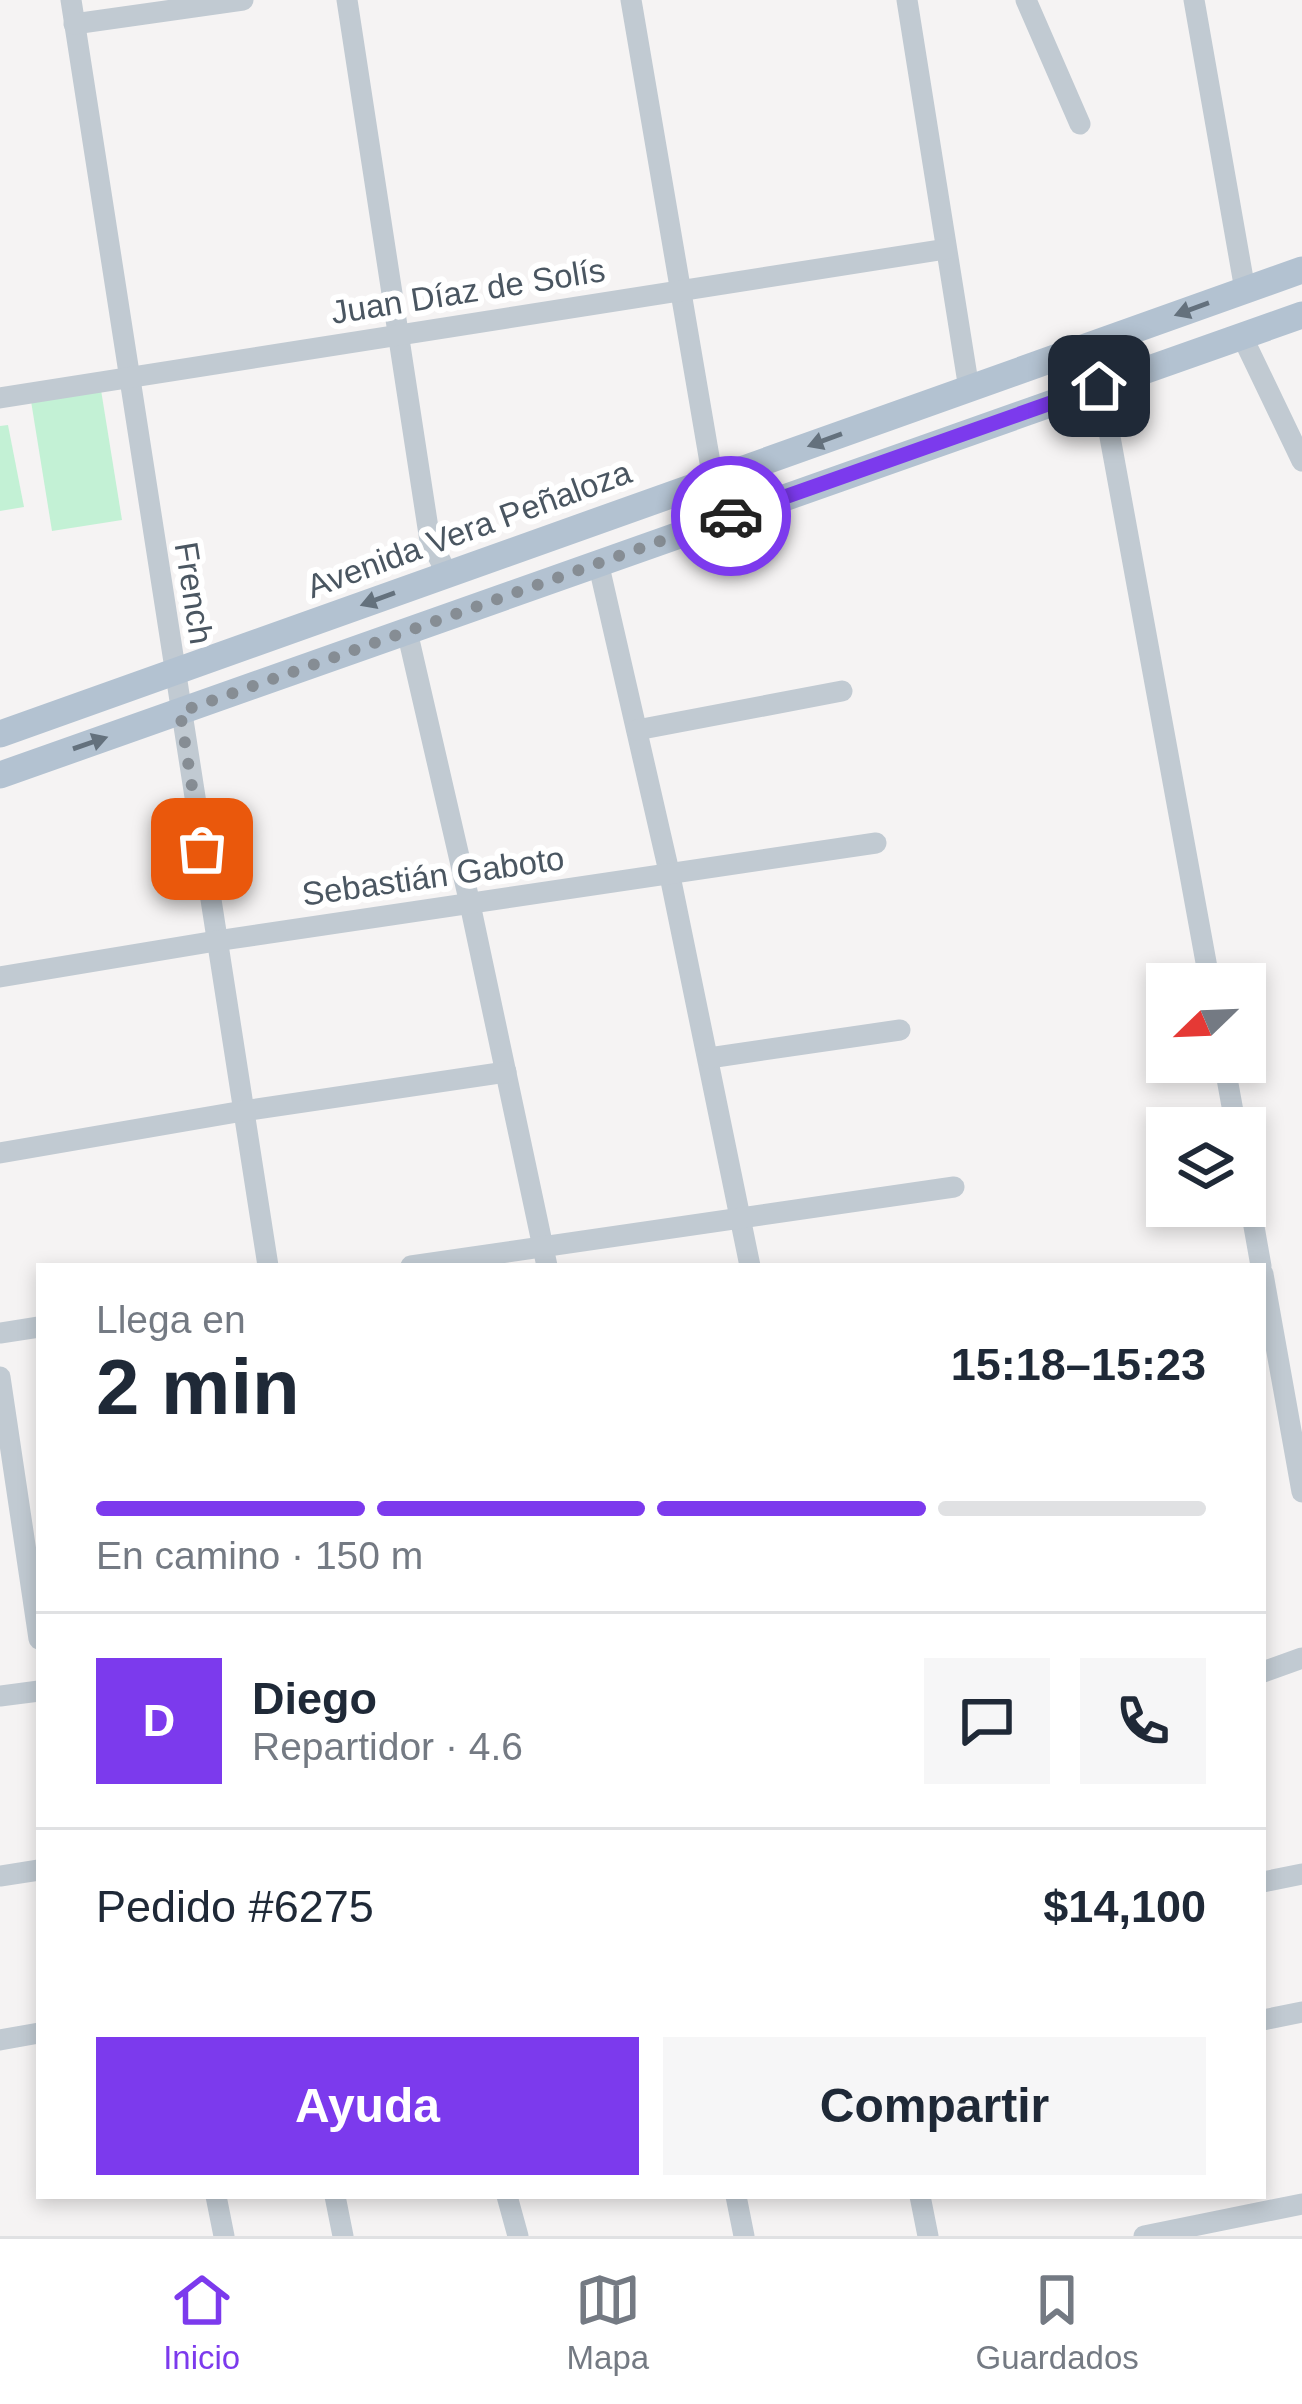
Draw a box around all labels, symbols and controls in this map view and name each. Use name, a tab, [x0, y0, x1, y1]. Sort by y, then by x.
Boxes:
street label: Juan Díaz de Solís	[328, 251, 608, 331]
one-way arrow	[1174, 301, 1210, 319]
pin	[1048, 335, 1150, 437]
icon: home	[1066, 353, 1132, 419]
one-way arrow	[806, 432, 842, 450]
street label: Avenida Vera Peñaloza	[302, 453, 637, 605]
courier	[671, 456, 791, 576]
icon: car	[698, 483, 764, 549]
street label: French	[168, 539, 220, 647]
one-way arrow	[360, 591, 396, 610]
one-way arrow	[72, 733, 108, 751]
pin	[151, 798, 253, 900]
icon: bag	[169, 816, 235, 882]
street label: Sebastián Gaboto	[300, 839, 566, 913]
north arrow	[1146, 963, 1266, 1083]
map controls	[1146, 963, 1266, 1227]
button: layers	[1146, 1107, 1266, 1227]
text: Llega en	[96, 1298, 246, 1341]
text: 15:18–15:23	[951, 1339, 1206, 1390]
text: 2 min	[96, 1343, 300, 1431]
text: En camino · 150 m	[96, 1534, 423, 1577]
button: chat	[924, 1658, 1050, 1784]
button: phone	[1080, 1658, 1206, 1784]
text: Diego	[252, 1673, 377, 1724]
text: D	[143, 1695, 175, 1746]
text: Repartidor · 4.6	[252, 1725, 523, 1768]
text: Pedido #6275	[96, 1881, 374, 1932]
text: $14,100	[1043, 1881, 1206, 1932]
button: Ayuda	[96, 2037, 639, 2175]
button: Compartir	[663, 2037, 1206, 2175]
tab: Inicio	[163, 2267, 240, 2377]
tab: Mapa	[567, 2267, 649, 2377]
tab: Guardados	[976, 2267, 1139, 2377]

